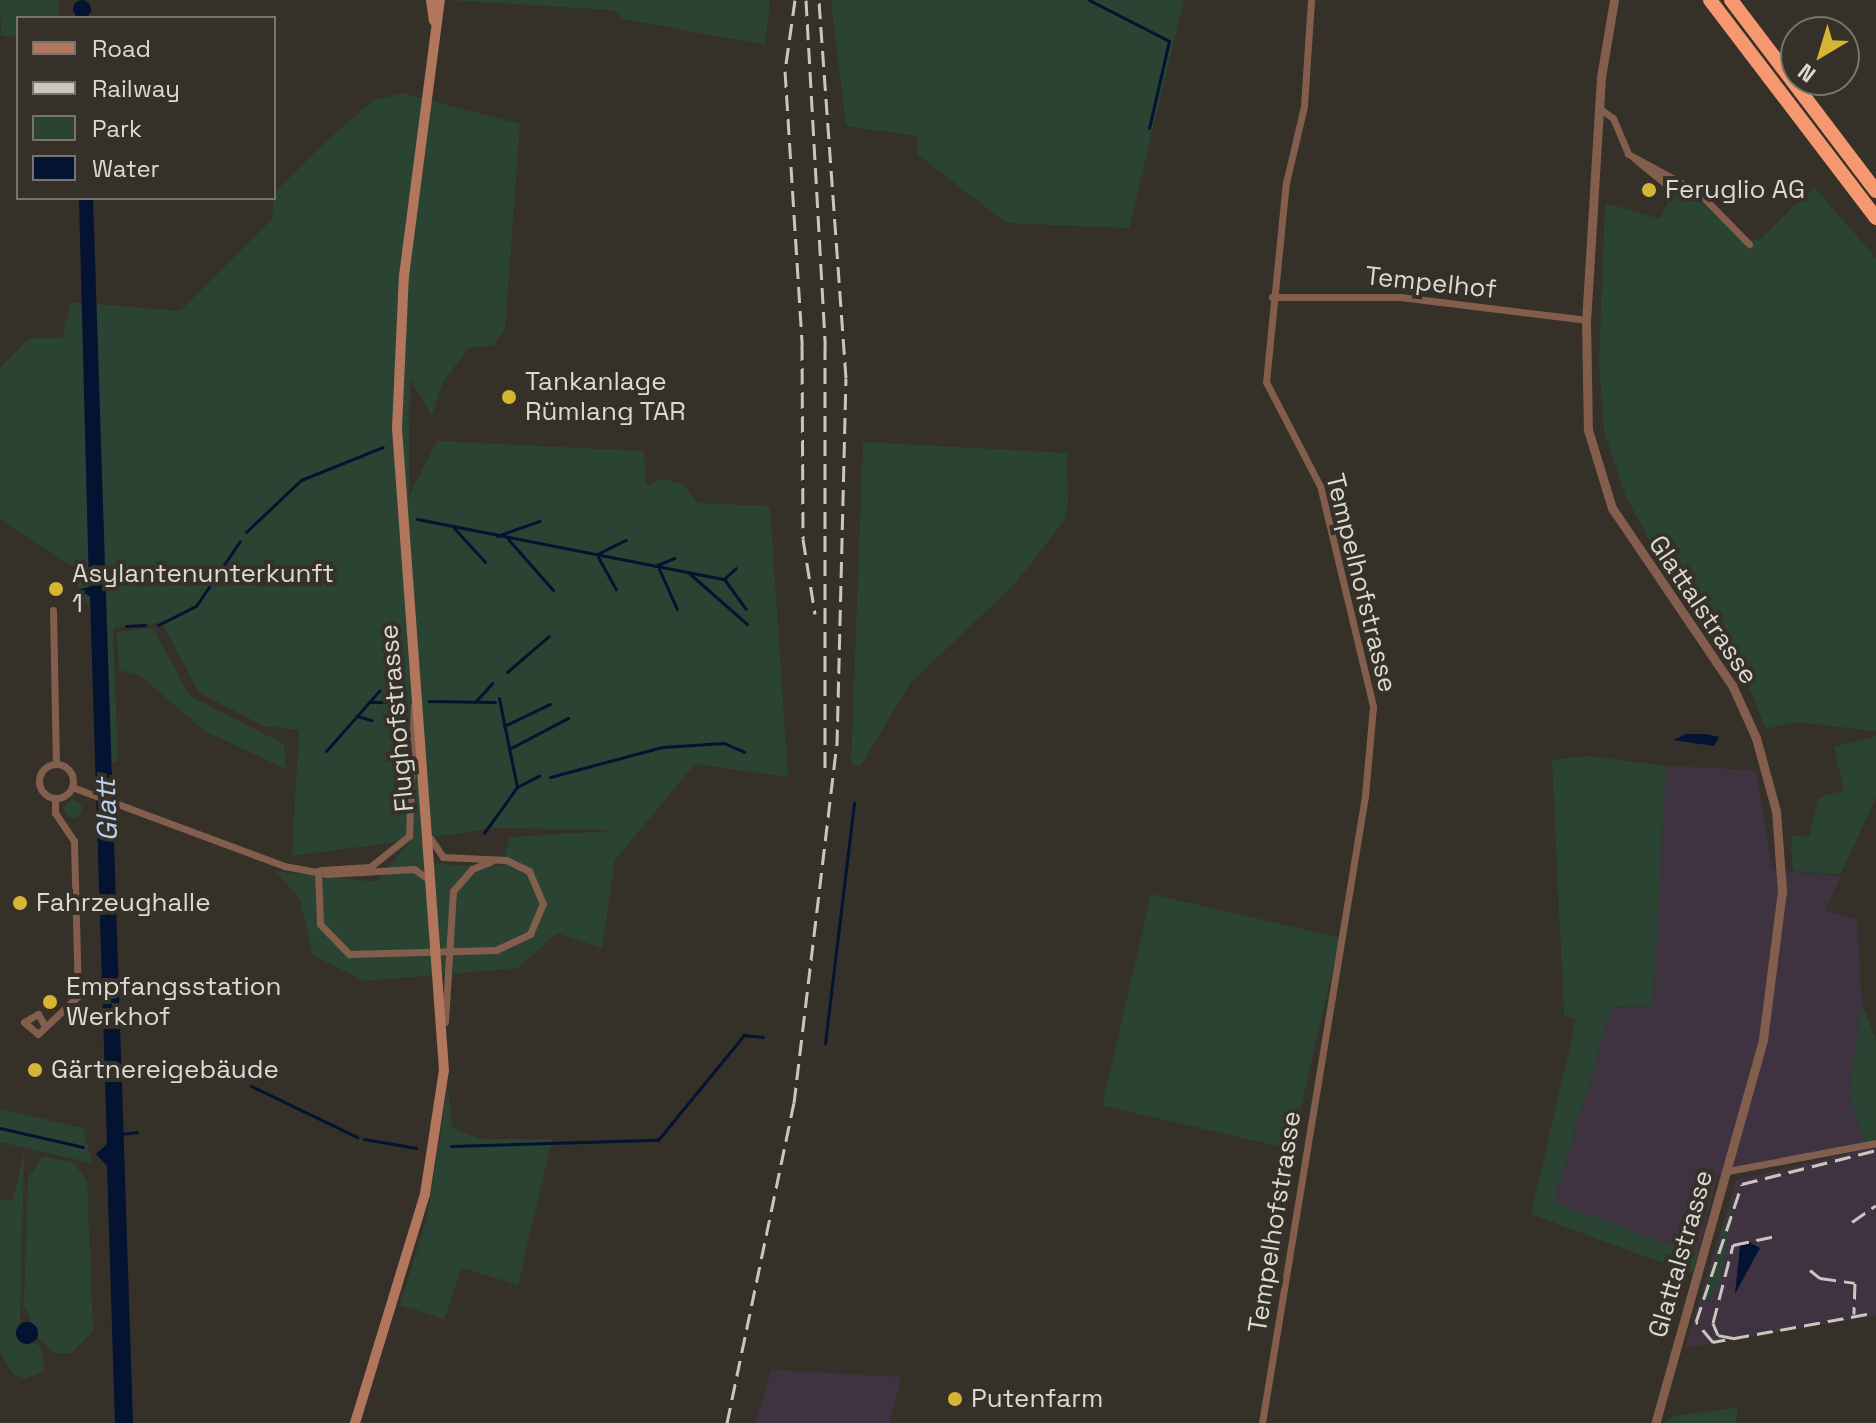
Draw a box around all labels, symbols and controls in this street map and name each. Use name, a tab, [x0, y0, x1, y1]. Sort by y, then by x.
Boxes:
legend	[16, 16, 276, 200]
north arrow	[1780, 16, 1860, 96]
text: Road	[92, 33, 151, 64]
text: N	[1792, 58, 1821, 89]
text: Railway	[92, 73, 180, 104]
text: Park	[92, 113, 142, 144]
text: Water	[92, 153, 160, 184]
place label: Feruglio AG	[1665, 174, 1805, 206]
marker: Feruglio AG	[1640, 181, 1658, 199]
street label: Tempelhof	[1364, 261, 1498, 305]
place label: Tankanlage Rümlang TAR	[525, 366, 686, 428]
marker: Tankanlage Rümlang TAR	[500, 388, 518, 406]
street label: Tempelhofstrasse	[1319, 471, 1403, 695]
street label: Glattalstrasse	[1642, 530, 1764, 690]
place label: Asylantenunterkunft 1	[72, 558, 334, 620]
marker: Asylantenunterkunft 1	[47, 580, 65, 598]
street label: Flughofstrasse	[373, 623, 421, 813]
water label: Glatt	[88, 778, 124, 842]
place label: Fahrzeughalle	[36, 887, 211, 919]
marker: Fahrzeughalle	[11, 894, 29, 912]
place label: Empfangsstation Werkhof	[66, 971, 282, 1032]
marker: Empfangsstation Werkhof	[41, 993, 59, 1011]
place label: Gärtnereigebäude	[51, 1054, 279, 1086]
marker: Gärtnereigebäude	[26, 1061, 44, 1079]
street label: Tempelhofstrasse	[1242, 1109, 1308, 1335]
street label: Glattalstrasse	[1642, 1167, 1720, 1341]
place label: Putenfarm	[971, 1383, 1103, 1415]
marker: Putenfarm	[946, 1390, 964, 1408]

